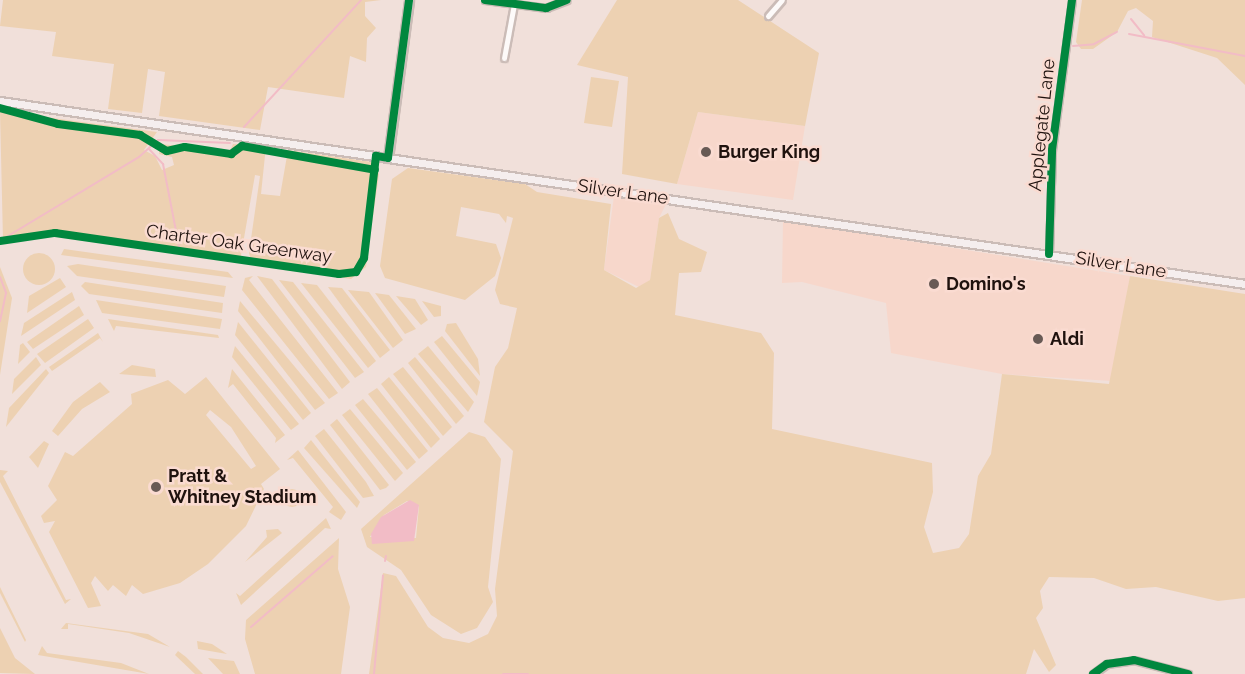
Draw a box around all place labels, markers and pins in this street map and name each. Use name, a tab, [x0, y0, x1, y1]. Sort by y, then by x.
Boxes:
place label: Burger King	[718, 141, 821, 163]
marker: Burger King	[699, 145, 713, 159]
place label: Domino's	[946, 273, 1026, 295]
marker: Domino's	[927, 277, 941, 291]
place label: Aldi	[1050, 328, 1084, 350]
marker: Aldi	[1031, 332, 1045, 346]
place label: Pratt & Whitney Stadium	[168, 466, 317, 508]
marker: Pratt & Whitney Stadium	[149, 480, 163, 494]

